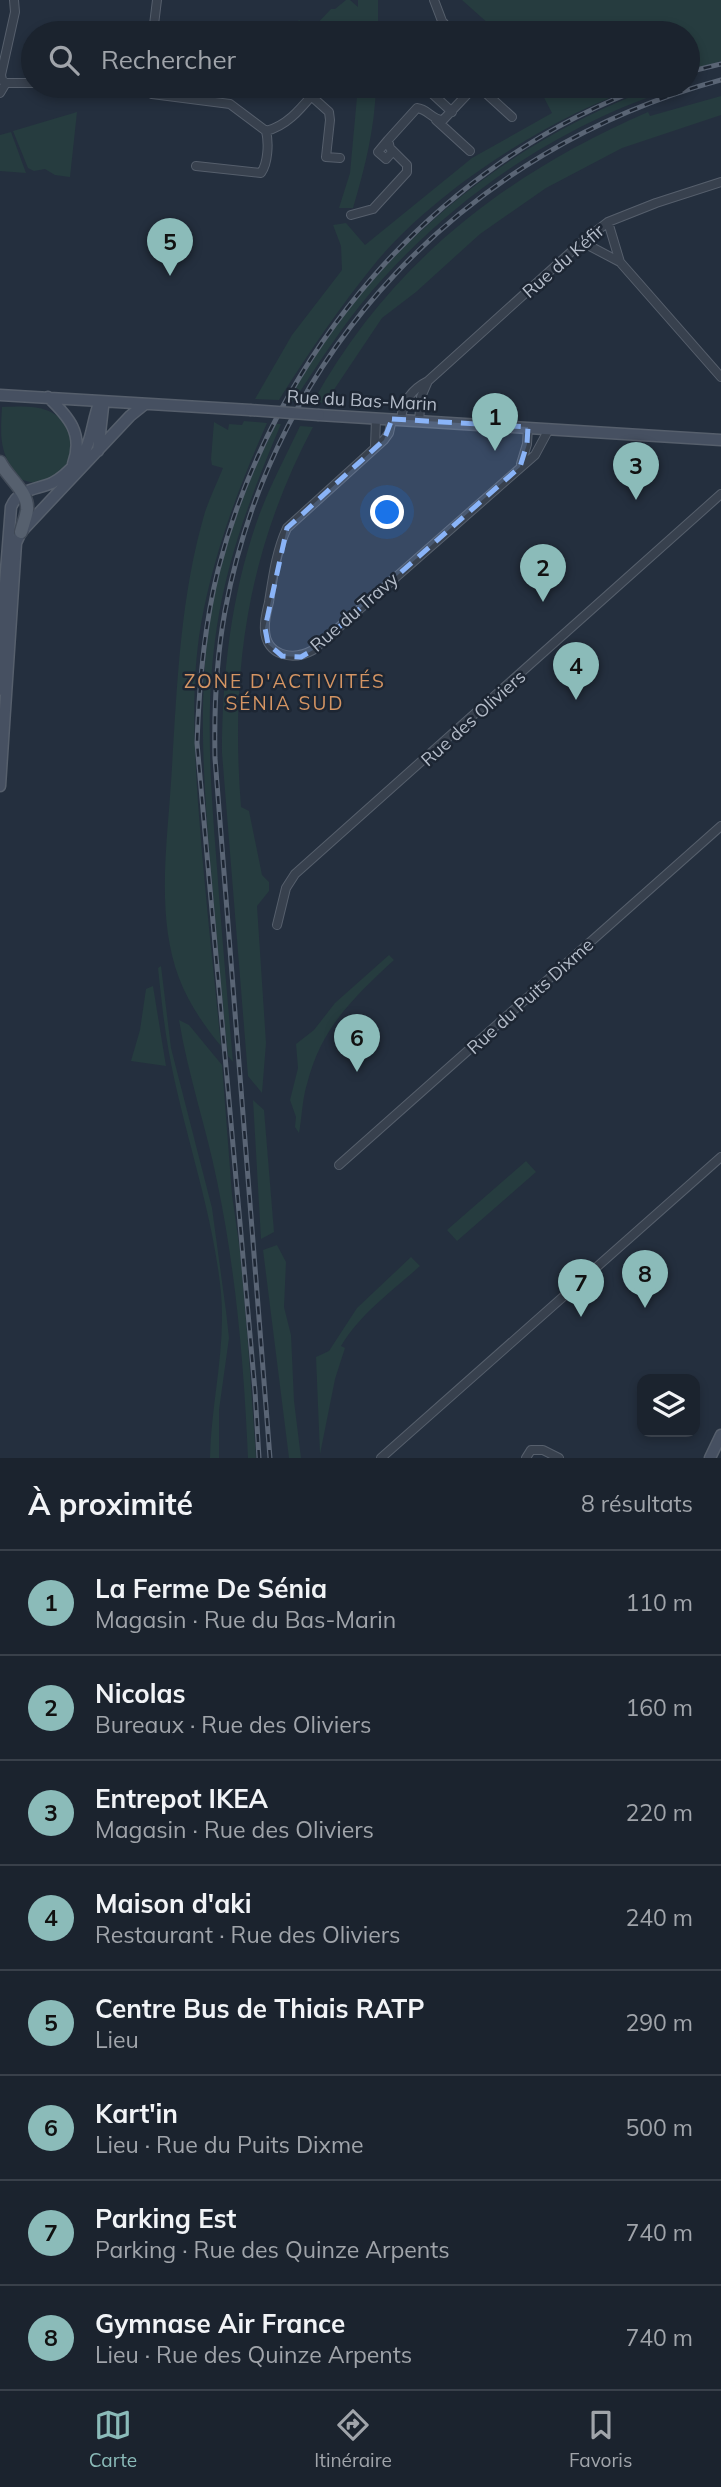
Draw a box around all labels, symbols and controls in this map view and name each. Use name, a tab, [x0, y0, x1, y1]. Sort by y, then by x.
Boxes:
search box	[21, 21, 700, 98]
icon: search	[45, 41, 83, 79]
text: Rechercher	[101, 43, 236, 76]
pin: 5	[147, 218, 193, 276]
street label: Rue du Kéfir	[517, 219, 609, 303]
street label: Rue du Bas-Marin	[286, 385, 438, 415]
pin: 1	[472, 393, 518, 451]
pin: 3	[613, 442, 659, 500]
your location	[370, 495, 404, 529]
pin: 2	[520, 544, 566, 602]
street label: Rue du Travy	[305, 567, 403, 657]
pin: 4	[553, 642, 599, 700]
street label: Rue des Oliviers	[416, 665, 530, 771]
district label: ZONE D'ACTIVITÉS SÉNIA SUD	[184, 669, 386, 715]
street label: Rue du Puits Dixme	[462, 933, 598, 1059]
pin: 6	[334, 1014, 380, 1072]
pin: 8	[622, 1250, 668, 1308]
pin: 7	[558, 1259, 604, 1317]
map controls	[637, 1374, 700, 1437]
button: layers	[637, 1374, 700, 1437]
text: À proximité	[28, 1485, 193, 1523]
text: 8 résultats	[581, 1489, 693, 1518]
text: La Ferme De Sénia	[95, 1572, 327, 1605]
text: 1	[44, 1588, 58, 1617]
text: 110 m	[625, 1588, 693, 1617]
text: Magasin · Rue du Bas-Marin	[95, 1605, 396, 1634]
text: Nicolas	[95, 1677, 186, 1710]
text: 2	[44, 1693, 58, 1722]
text: 160 m	[625, 1693, 693, 1722]
text: Bureaux · Rue des Oliviers	[95, 1710, 371, 1739]
text: Entrepot IKEA	[95, 1782, 268, 1815]
text: 3	[44, 1798, 58, 1827]
text: 220 m	[625, 1798, 693, 1827]
text: Magasin · Rue des Oliviers	[95, 1815, 374, 1844]
text: Maison d'aki	[95, 1887, 251, 1920]
text: 4	[44, 1903, 58, 1932]
text: 240 m	[625, 1903, 693, 1932]
text: Restaurant · Rue des Oliviers	[95, 1920, 400, 1949]
text: Centre Bus de Thiais RATP	[95, 1992, 425, 2025]
text: 5	[44, 2008, 58, 2037]
text: 290 m	[625, 2008, 693, 2037]
text: Lieu	[95, 2025, 139, 2054]
text: Kart'in	[95, 2097, 178, 2130]
text: 6	[44, 2113, 58, 2142]
text: 500 m	[625, 2113, 693, 2142]
text: Lieu · Rue du Puits Dixme	[95, 2130, 364, 2159]
text: Parking Est	[95, 2202, 236, 2235]
text: 7	[44, 2218, 58, 2247]
text: 740 m	[625, 2218, 693, 2247]
text: Parking · Rue des Quinze Arpents	[95, 2235, 450, 2264]
text: Gymnase Air France	[95, 2307, 345, 2340]
text: 8	[44, 2323, 58, 2352]
text: 740 m	[625, 2323, 693, 2352]
text: Lieu · Rue des Quinze Arpents	[95, 2340, 412, 2369]
tab: Carte	[89, 2406, 137, 2472]
tab: Itinéraire	[314, 2406, 392, 2472]
tab: Favoris	[569, 2406, 632, 2472]

